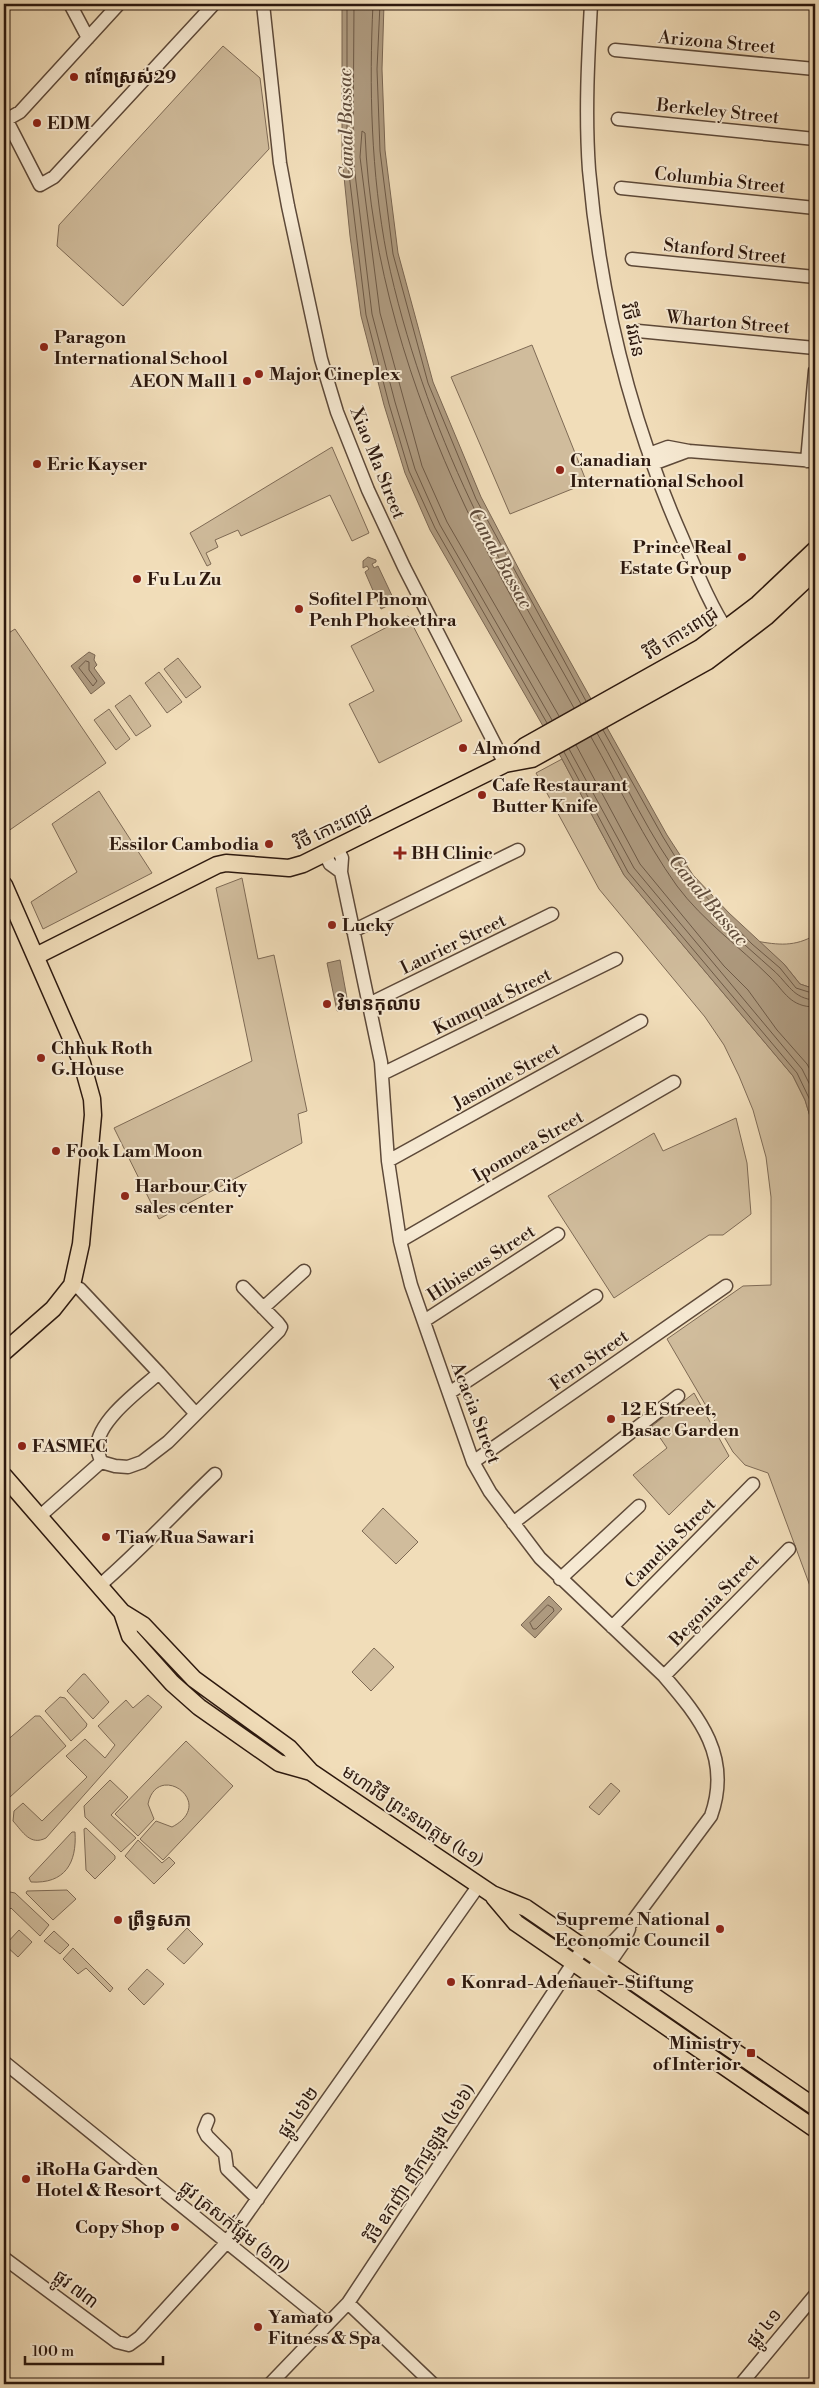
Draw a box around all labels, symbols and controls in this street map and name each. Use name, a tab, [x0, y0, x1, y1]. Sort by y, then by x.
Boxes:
street label: Arizona Street	[656, 26, 777, 59]
place label: ពពែស្រស់29	[84, 66, 176, 89]
water label: Canal Bassac	[333, 68, 359, 180]
marker: ពពែស្រស់29	[68, 71, 80, 83]
street label: Berkeley Street	[654, 94, 781, 129]
place label: EDM	[47, 112, 91, 135]
marker: EDM	[31, 117, 43, 129]
street label: Columbia Street	[653, 162, 787, 199]
street label: Stanford Street	[662, 234, 788, 269]
street label: វិថី វរជន	[615, 300, 650, 359]
street label: Wharton Street	[664, 306, 791, 339]
place label: Paragon International School	[54, 326, 228, 370]
marker: Paragon International School	[38, 341, 50, 353]
place label: Major Cineplex	[269, 363, 401, 386]
marker: Major Cineplex	[253, 368, 265, 380]
place label: AEON Mall 1	[129, 370, 237, 393]
marker: AEON Mall 1	[241, 375, 253, 387]
street label: Xiao Ma Street	[344, 403, 411, 523]
place label: Canadian International School	[570, 449, 744, 493]
place label: Eric Kayser	[47, 453, 147, 476]
marker: Eric Kayser	[31, 458, 43, 470]
marker: Canadian International School	[554, 464, 566, 476]
water label: Canal Bassac	[462, 504, 538, 613]
place label: Prince Real Estate Group	[620, 536, 732, 580]
marker: Prince Real Estate Group	[736, 551, 748, 563]
place label: Fu Lu Zu	[147, 568, 221, 591]
marker: Fu Lu Zu	[131, 573, 143, 585]
place label: Sofitel Phnom Penh Phokeethra	[309, 588, 457, 632]
street label: វិថី កោះពេជ្រ	[639, 601, 723, 666]
marker: Sofitel Phnom Penh Phokeethra	[293, 603, 305, 615]
place label: Almond	[472, 737, 541, 760]
marker: Almond	[457, 742, 469, 754]
place label: Cafe Restaurant Butter Knife	[492, 774, 628, 818]
marker: Cafe Restaurant Butter Knife	[476, 789, 488, 801]
street label: វិថី កោះពេជ្រ	[290, 799, 376, 856]
place label: Essilor Cambodia	[109, 833, 259, 856]
marker: Essilor Cambodia	[263, 838, 275, 850]
place label: BH Clinic	[411, 842, 493, 865]
marker: BH Clinic	[393, 846, 407, 860]
water label: Canal Bassac	[663, 850, 753, 951]
street label: Laurier Street	[397, 909, 510, 980]
place label: Lucky	[342, 914, 395, 937]
marker: Lucky	[326, 919, 338, 931]
street label: Kumquat Street	[429, 963, 556, 1040]
place label: វិមានកុលាប	[336, 993, 421, 1016]
marker: វិមានកុលាប	[321, 998, 333, 1010]
place label: Chhuk Roth G.House	[51, 1037, 153, 1081]
street label: Jasmine Street	[448, 1037, 564, 1116]
marker: Chhuk Roth G.House	[35, 1052, 47, 1064]
street label: Ipomoea Street	[469, 1105, 588, 1187]
place label: Fook Lam Moon	[66, 1140, 203, 1163]
marker: Fook Lam Moon	[50, 1145, 62, 1157]
place label: Harbour City sales center	[135, 1175, 248, 1219]
marker: Harbour City sales center	[119, 1190, 131, 1202]
street label: Hibiscus Street	[423, 1220, 540, 1307]
street label: Fern Street	[545, 1325, 634, 1396]
street label: Acacia Street	[445, 1358, 506, 1468]
place label: 12 E Street, Basac Garden	[621, 1398, 739, 1442]
marker: 12 E Street, Basac Garden	[605, 1413, 617, 1425]
place label: FASMEC	[32, 1435, 108, 1458]
marker: FASMEC	[16, 1440, 28, 1452]
street label: Camelia Street	[620, 1493, 721, 1594]
place label: Tiaw Rua Sawari	[116, 1526, 254, 1549]
marker: Tiaw Rua Sawari	[100, 1531, 112, 1543]
street label: Begonia Street	[664, 1549, 765, 1652]
street label: មហាវិថី ព្រះនរោត្តម (៤១)	[337, 1760, 488, 1872]
place label: Supreme National Economic Council	[555, 1908, 710, 1952]
place label: ព្រឹទ្ធសភា	[128, 1909, 191, 1932]
marker: ព្រឹទ្ធសភា	[112, 1914, 124, 1926]
marker: Supreme National Economic Council	[714, 1923, 726, 1935]
place label: Konrad-Adenauer-Stiftung	[461, 1971, 694, 1994]
marker: Konrad-Adenauer-Stiftung	[445, 1976, 457, 1988]
place label: Ministry of Interior	[653, 2032, 742, 2076]
marker: Ministry of Interior	[745, 2047, 757, 2059]
street label: វិថី ឧកញ៉ា ញឹកជូឡុង (៤៦៦)	[359, 2079, 484, 2251]
street label: ផ្លូវ ៤៦២	[273, 2082, 328, 2145]
place label: iRoHa Garden Hotel & Resort	[36, 2158, 162, 2202]
marker: iRoHa Garden Hotel & Resort	[20, 2173, 32, 2185]
street label: ផ្លូវ ត្រសក់ផ្អែម (៦៣)	[172, 2176, 295, 2282]
place label: Copy Shop	[75, 2216, 165, 2239]
marker: Copy Shop	[169, 2221, 181, 2233]
street label: ផ្លូវ ៧៣	[46, 2265, 103, 2317]
street label: ផ្លូវ ៤១	[742, 2304, 790, 2355]
place label: Yamato Fitness & Spa	[268, 2306, 381, 2350]
marker: Yamato Fitness & Spa	[252, 2321, 264, 2333]
scale bar	[25, 2333, 162, 2365]
text: 100 m	[32, 2342, 74, 2361]

